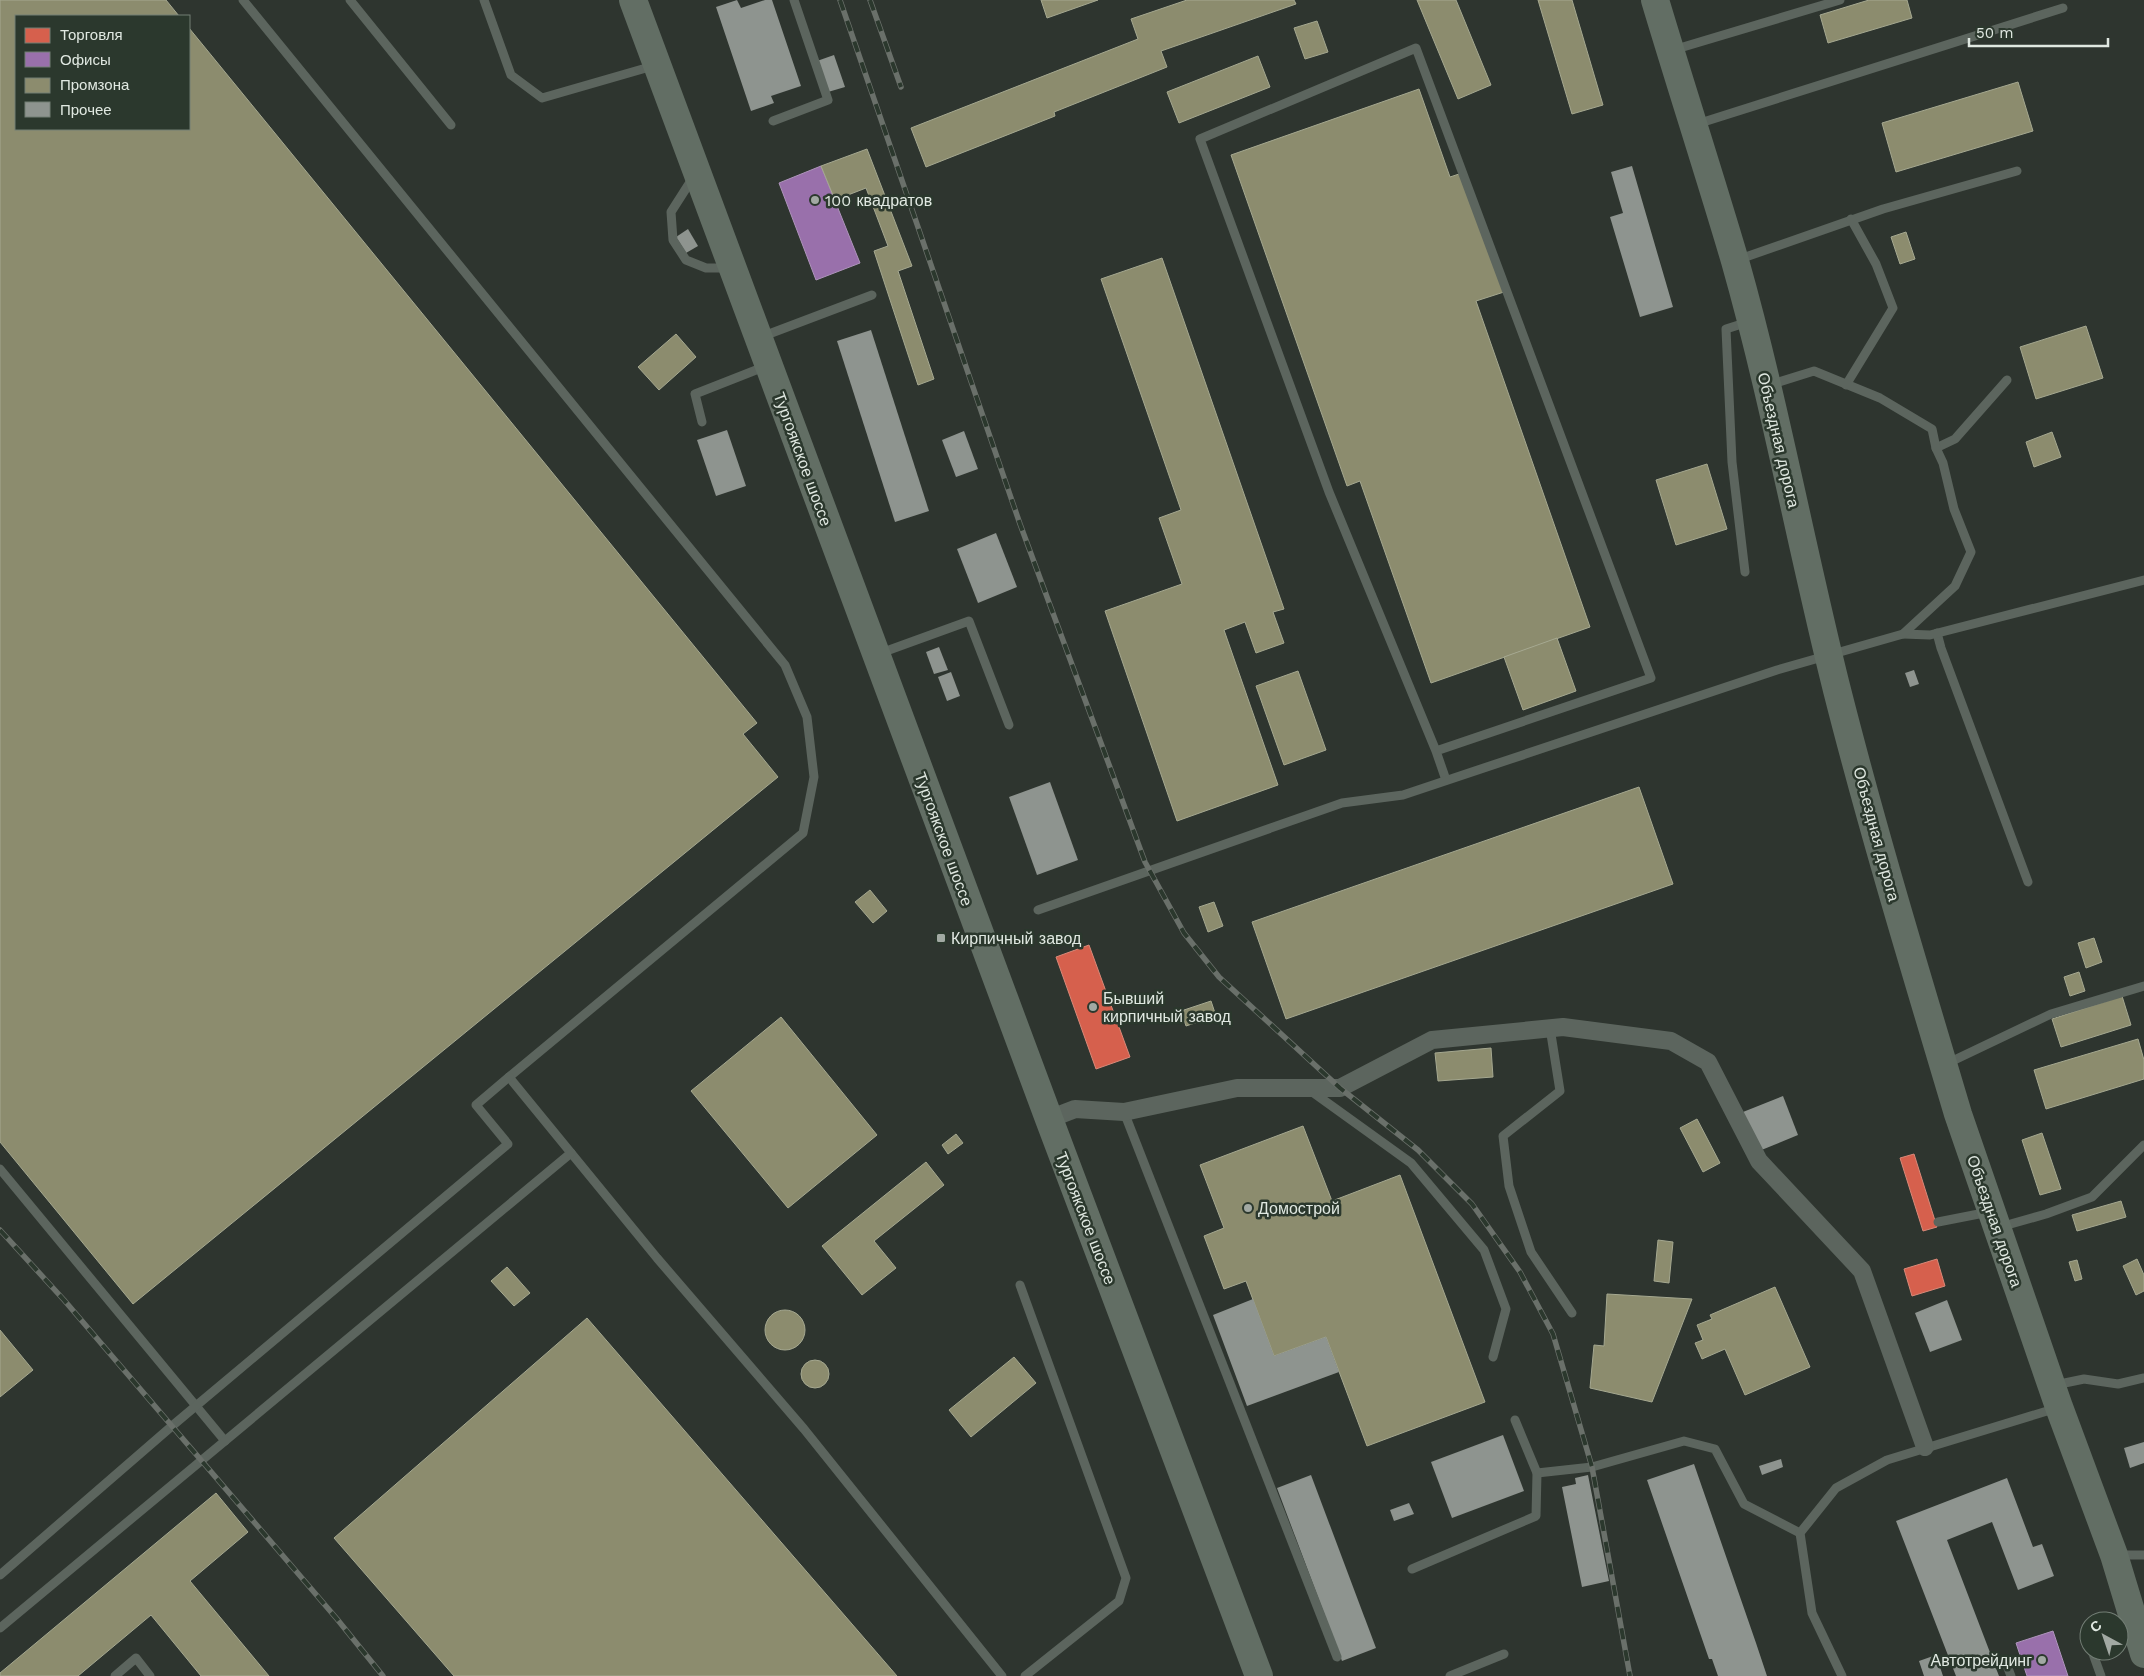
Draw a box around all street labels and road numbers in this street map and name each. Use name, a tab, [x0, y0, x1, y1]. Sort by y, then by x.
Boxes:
street label: Объездная дорога	[1754, 371, 1803, 510]
street label: Тургоякское шоссе	[770, 390, 836, 529]
street label: Объездная дорога	[1849, 765, 1904, 903]
street label: Тургоякское шоссе	[911, 770, 977, 909]
street label: Тургоякское шоссе	[1051, 1149, 1120, 1287]
street label: Объездная дорога	[1963, 1153, 2026, 1290]

